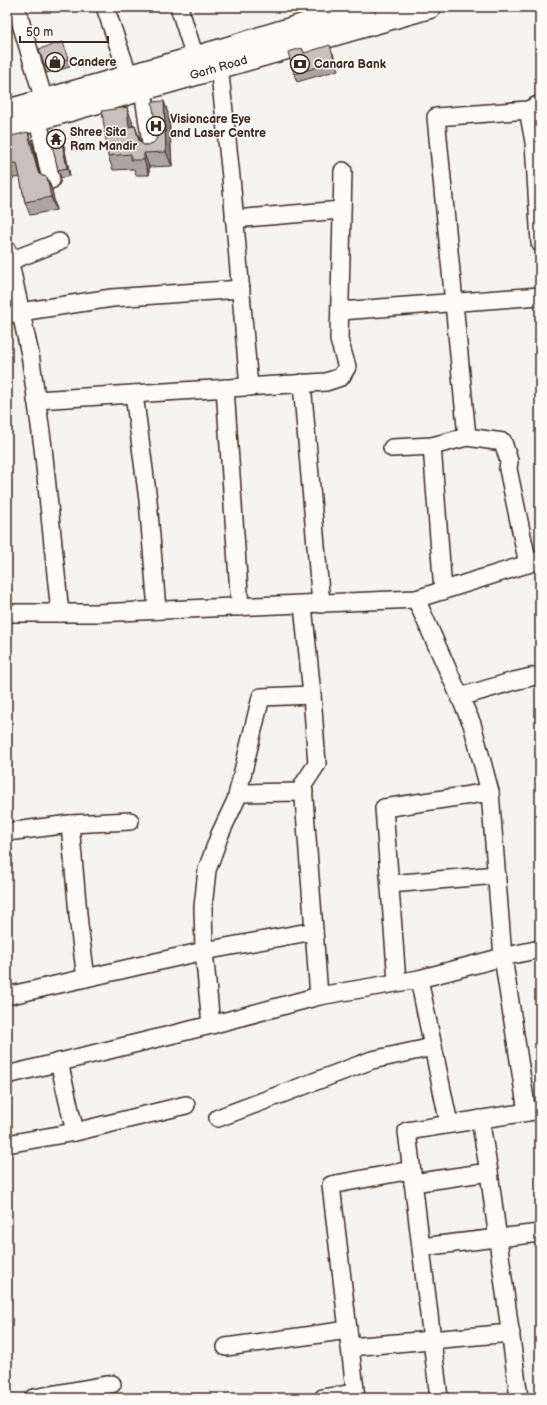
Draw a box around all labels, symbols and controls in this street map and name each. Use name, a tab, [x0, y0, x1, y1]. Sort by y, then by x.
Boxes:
scale bar	[20, 18, 108, 44]
text: 50 m	[26, 25, 53, 40]
shop icon: Candere	[44, 51, 66, 73]
street label: Garh Road	[188, 52, 249, 83]
bank icon: Canara Bank	[289, 53, 311, 75]
place label: Candere	[69, 55, 117, 70]
place label: Canara Bank	[314, 57, 387, 72]
place label: Visioncare Eye and Laser Centre	[170, 112, 266, 141]
hospital icon: Visioncare Eye and Laser Centre	[145, 115, 167, 137]
place label: Shree Sita Ram Mandir	[70, 125, 137, 154]
temple icon: Shree Sita Ram Mandir	[45, 128, 67, 150]

